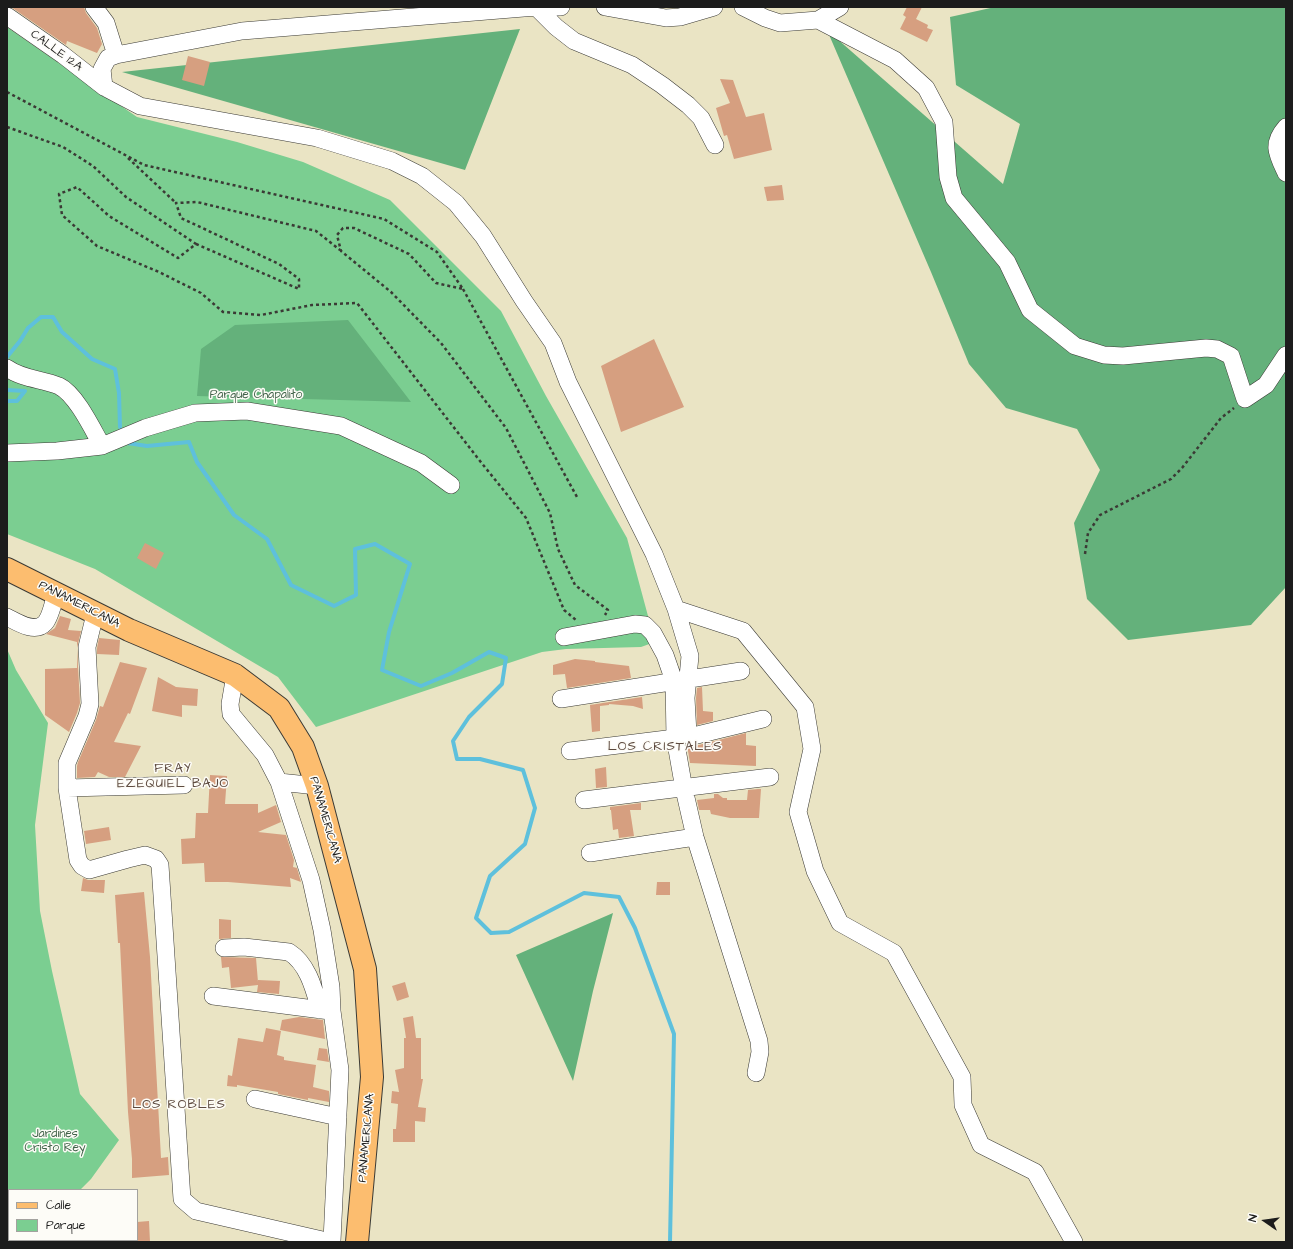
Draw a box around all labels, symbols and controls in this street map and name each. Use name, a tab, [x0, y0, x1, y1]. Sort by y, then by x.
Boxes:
street label: CALLE 12A	[27, 27, 85, 75]
park label: Parque Chapalito	[210, 388, 302, 402]
street label: PANAMERICANA	[36, 578, 122, 632]
district label: LOS CRISTALES	[608, 739, 722, 755]
district label: FRAY EZEQUIEL BAJO	[117, 761, 229, 792]
street label: PANAMERICANA	[306, 775, 344, 865]
street label: PANAMERICANA	[356, 1093, 378, 1183]
district label: LOS ROBLES	[132, 1097, 226, 1113]
park label: Jardines Cristo Rey	[25, 1127, 85, 1155]
legend	[8, 1189, 138, 1241]
text: Calle	[46, 1197, 71, 1214]
north arrow	[1245, 1201, 1285, 1241]
text: N	[1245, 1213, 1261, 1223]
text: Parque	[46, 1217, 85, 1234]

